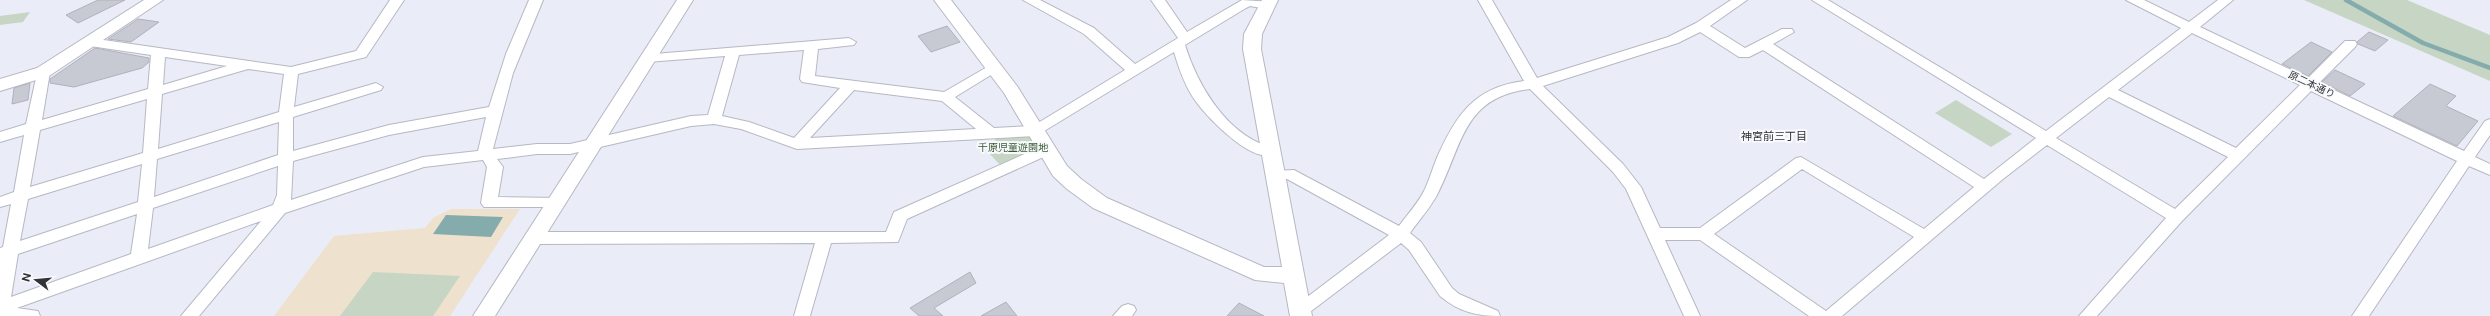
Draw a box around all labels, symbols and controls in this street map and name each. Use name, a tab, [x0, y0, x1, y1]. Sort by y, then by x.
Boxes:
street label: 原二本通り	[2287, 68, 2337, 100]
district label: 神宮前三丁目	[1741, 130, 1807, 142]
park label: 千原児童遊園地	[978, 141, 1049, 153]
north arrow	[16, 260, 56, 300]
text: N	[19, 271, 33, 283]

